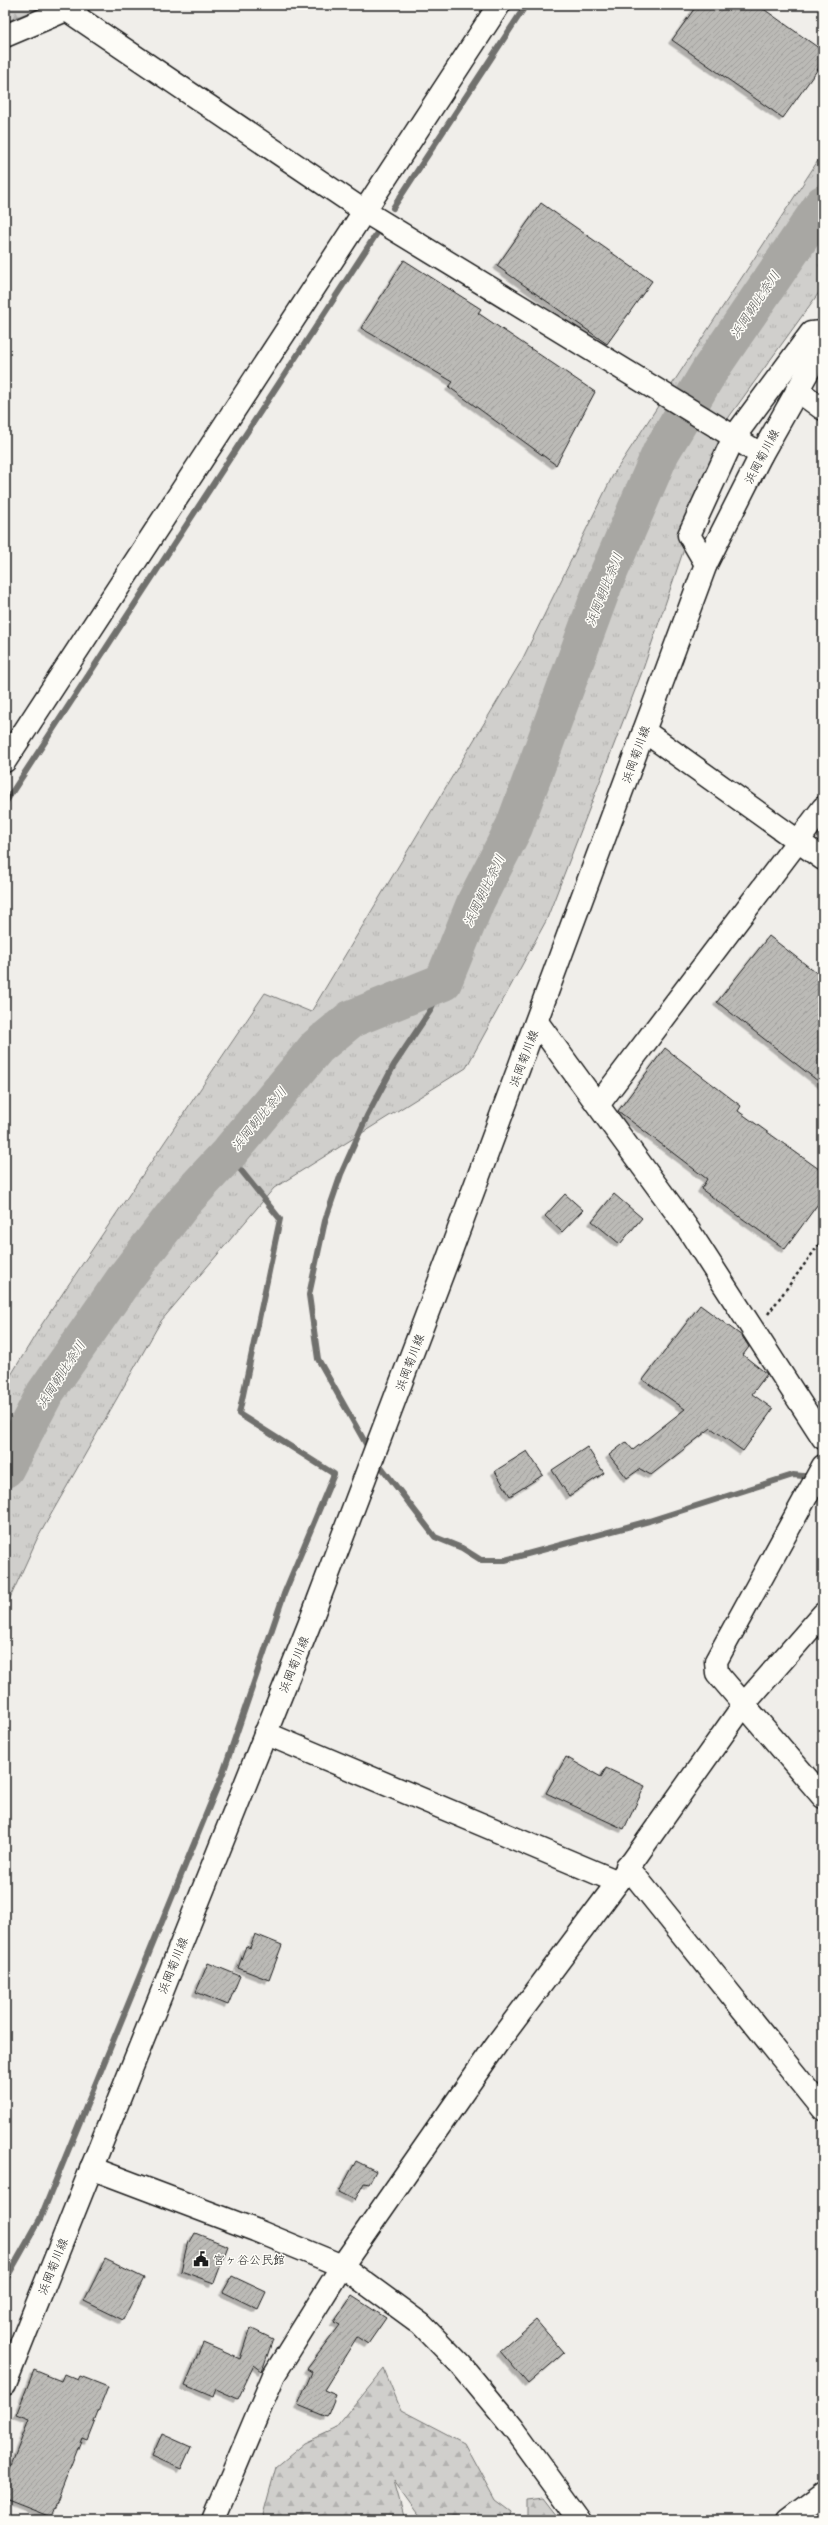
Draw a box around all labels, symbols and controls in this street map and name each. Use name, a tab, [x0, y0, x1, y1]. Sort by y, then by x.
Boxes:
water label: 浜岡朝比奈川	[724, 266, 784, 342]
street label: 浜岡菊川線	[739, 425, 783, 487]
water label: 浜岡朝比奈川	[580, 549, 626, 629]
street label: 浜岡菊川線	[616, 723, 654, 785]
water label: 浜岡朝比奈川	[457, 851, 509, 929]
street label: 浜岡菊川線	[504, 1027, 542, 1089]
water label: 浜岡朝比奈川	[226, 1082, 290, 1154]
street label: 浜岡菊川線	[390, 1331, 428, 1393]
water label: 浜岡朝比奈川	[31, 1336, 89, 1412]
street label: 浜岡菊川線	[273, 1633, 313, 1695]
street label: 浜岡菊川線	[152, 1934, 192, 1996]
street label: 浜岡菊川線	[32, 2235, 72, 2297]
public building icon: 宮ヶ谷公民館	[192, 2250, 210, 2268]
place label: 宮ヶ谷公民館	[213, 2250, 285, 2268]

